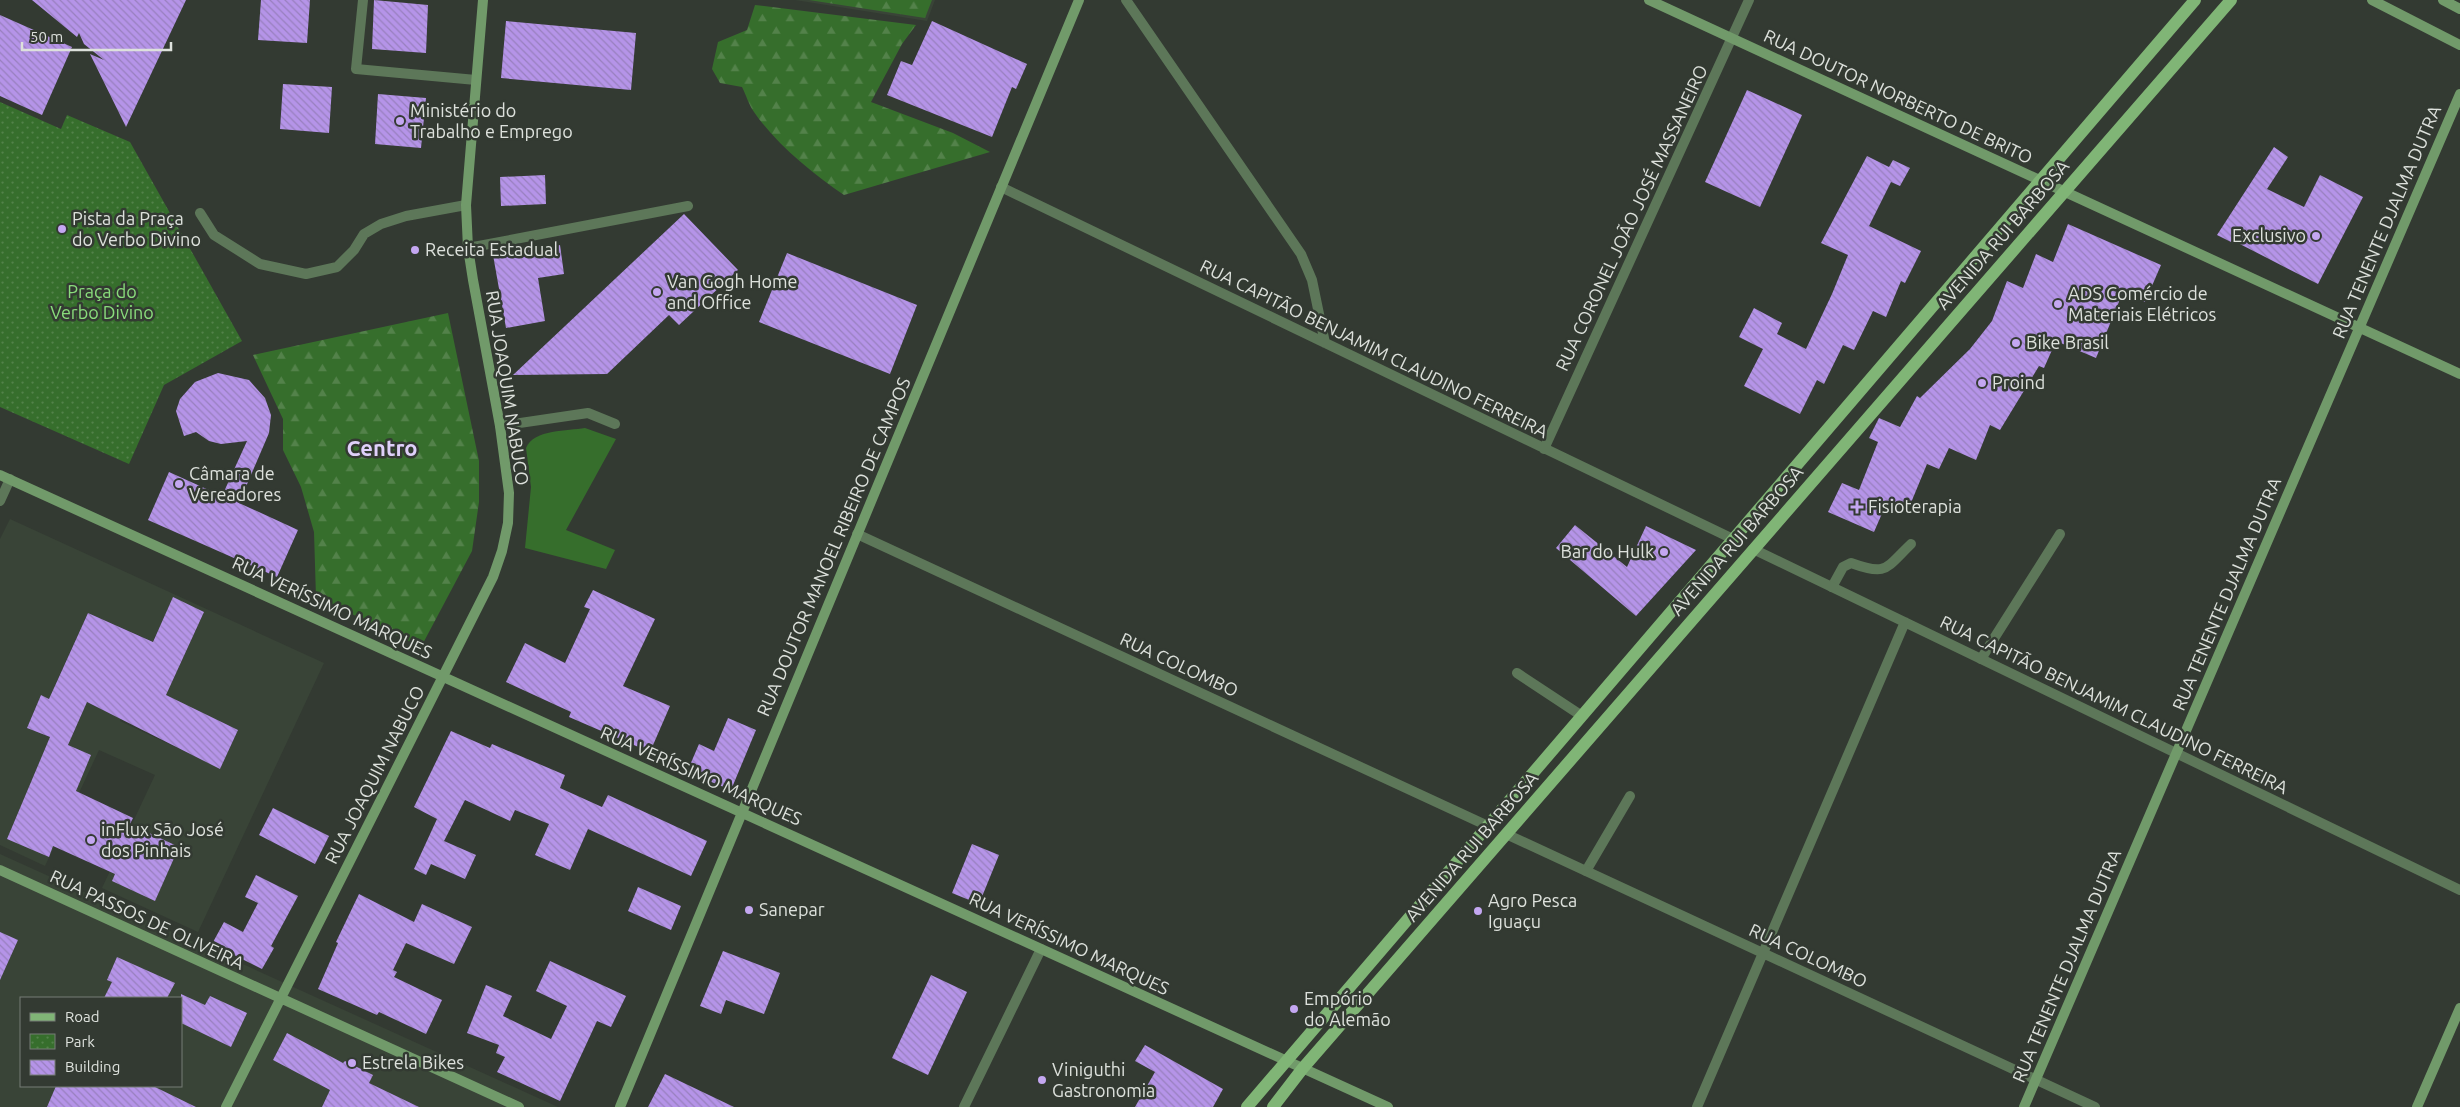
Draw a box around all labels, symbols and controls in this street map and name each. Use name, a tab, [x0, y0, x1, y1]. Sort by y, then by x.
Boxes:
scale bar	[22, 20, 171, 52]
street label: RUA DOUTOR NORBERTO DE BRITO	[1761, 25, 2036, 167]
text: 50 m	[30, 28, 63, 45]
street label: RUA CORONEL JOÃO JOSÉ MASSANEIRO	[1550, 61, 1711, 374]
place label: Ministério do Trabalho e Emprego	[410, 100, 573, 141]
street label: RUA TENENTE DJALMA DUTRA	[2328, 102, 2445, 341]
marker: Ministério do Trabalho e Emprego	[394, 115, 406, 127]
street label: AVENIDA RUI BARBOSA	[1932, 155, 2073, 313]
place label: Pista da Praça do Verbo Divino	[72, 208, 201, 249]
marker: Pista da Praça do Verbo Divino	[56, 223, 68, 235]
place label: Exclusivo	[2232, 225, 2306, 245]
marker: Exclusivo	[2310, 230, 2322, 242]
place label: Receita Estadual	[425, 239, 558, 259]
marker: Receita Estadual	[409, 244, 421, 256]
street label: RUA CAPITÃO BENJAMIM CLAUDINO FERREIRA	[1197, 254, 1552, 441]
place label: Van Gogh Home and Office	[667, 271, 798, 312]
park label: Praça do Verbo Divino	[50, 281, 154, 322]
place label: ADS Comércio de Materiais Elétricos	[2068, 283, 2216, 324]
marker: Van Gogh Home and Office	[651, 286, 663, 298]
street label: RUA JOAQUIM NABUCO	[482, 289, 533, 487]
marker: ADS Comércio de Materiais Elétricos	[2052, 298, 2064, 310]
place label: Bike Brasil	[2026, 332, 2109, 352]
marker: Bike Brasil	[2010, 337, 2022, 349]
place label: Proind	[1992, 372, 2045, 392]
street label: RUA DOUTOR MANOEL RIBEIRO DE CAMPOS	[752, 374, 914, 719]
marker: Proind	[1976, 377, 1988, 389]
district label: Centro	[347, 435, 418, 460]
street label: AVENIDA RUI BARBOSA	[1666, 461, 1807, 619]
place label: Câmara de Vereadores	[189, 463, 282, 504]
street label: RUA TENENTE DJALMA DUTRA	[2168, 474, 2285, 713]
marker: Câmara de Vereadores	[173, 478, 185, 490]
place label: Fisioterapia	[1868, 496, 1962, 516]
marker: Fisioterapia	[1850, 500, 1864, 514]
place label: Bar do Hulk	[1561, 541, 1654, 561]
marker: Bar do Hulk	[1658, 546, 1670, 558]
street label: RUA VERÍSSIMO MARQUES	[229, 551, 436, 663]
street label: RUA CAPITÃO BENJAMIM CLAUDINO FERREIRA	[1937, 610, 2292, 797]
street label: RUA COLOMBO	[1117, 628, 1242, 700]
street label: RUA JOAQUIM NABUCO	[320, 682, 429, 867]
street label: RUA VERÍSSIMO MARQUES	[597, 721, 806, 829]
street label: AVENIDA RUI BARBOSA	[1401, 767, 1542, 925]
place label: inFlux São José dos Pinhais	[101, 819, 224, 860]
marker: inFlux São José dos Pinhais	[85, 834, 97, 846]
street label: RUA TENENTE DJALMA DUTRA	[2008, 846, 2125, 1085]
street label: RUA PASSOS DE OLIVEIRA	[47, 865, 248, 973]
street label: RUA VERÍSSIMO MARQUES	[966, 887, 1173, 999]
place label: Agro Pesca Iguaçu	[1488, 890, 1577, 931]
place label: Sanepar	[759, 899, 825, 919]
marker: Sanepar	[743, 904, 755, 916]
marker: Agro Pesca Iguaçu	[1472, 905, 1484, 917]
street label: RUA COLOMBO	[1746, 919, 1871, 991]
place label: Empório do Alemão	[1304, 988, 1391, 1029]
legend	[20, 997, 182, 1087]
marker: Empório do Alemão	[1288, 1003, 1300, 1015]
text: Road	[65, 1008, 100, 1025]
text: Park	[65, 1033, 95, 1050]
place label: Estrela Bikes	[362, 1052, 464, 1072]
marker: Estrela Bikes	[346, 1057, 358, 1069]
text: Building	[65, 1058, 120, 1075]
place label: Viniguthi Gastronomia	[1052, 1059, 1155, 1100]
marker: Viniguthi Gastronomia	[1036, 1074, 1048, 1086]

